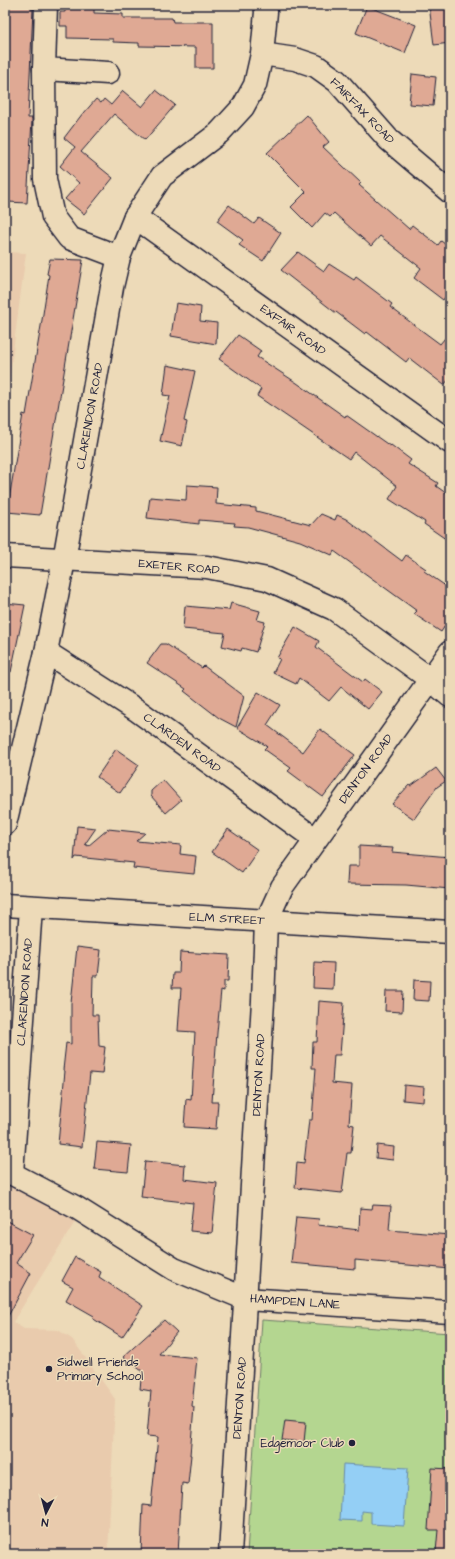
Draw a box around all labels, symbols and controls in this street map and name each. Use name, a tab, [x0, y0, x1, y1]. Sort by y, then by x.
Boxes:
street label: FAIRFAX ROAD	[326, 74, 398, 148]
street label: EXFAIR ROAD	[257, 300, 330, 360]
street label: CLARENDON ROAD	[72, 361, 108, 471]
street label: EXETER ROAD	[138, 555, 220, 579]
street label: CLARDEN ROAD	[140, 709, 225, 777]
street label: DENTON ROAD	[335, 731, 397, 807]
street label: ELM STREET	[189, 909, 266, 929]
street label: CLARENDON ROAD	[13, 937, 37, 1046]
street label: DENTON ROAD	[248, 1033, 270, 1117]
street label: HAMPDEN LANE	[249, 1290, 341, 1314]
place label: Sidwell Friends Primary School	[57, 1354, 143, 1386]
street label: DENTON ROAD	[229, 1356, 251, 1440]
marker: Sidwell Friends Primary School	[44, 1364, 54, 1374]
place label: Edgemoor Club	[261, 1435, 344, 1453]
marker: Edgemoor Club	[347, 1438, 357, 1448]
north arrow	[26, 1493, 66, 1533]
text: N	[41, 1515, 49, 1530]

